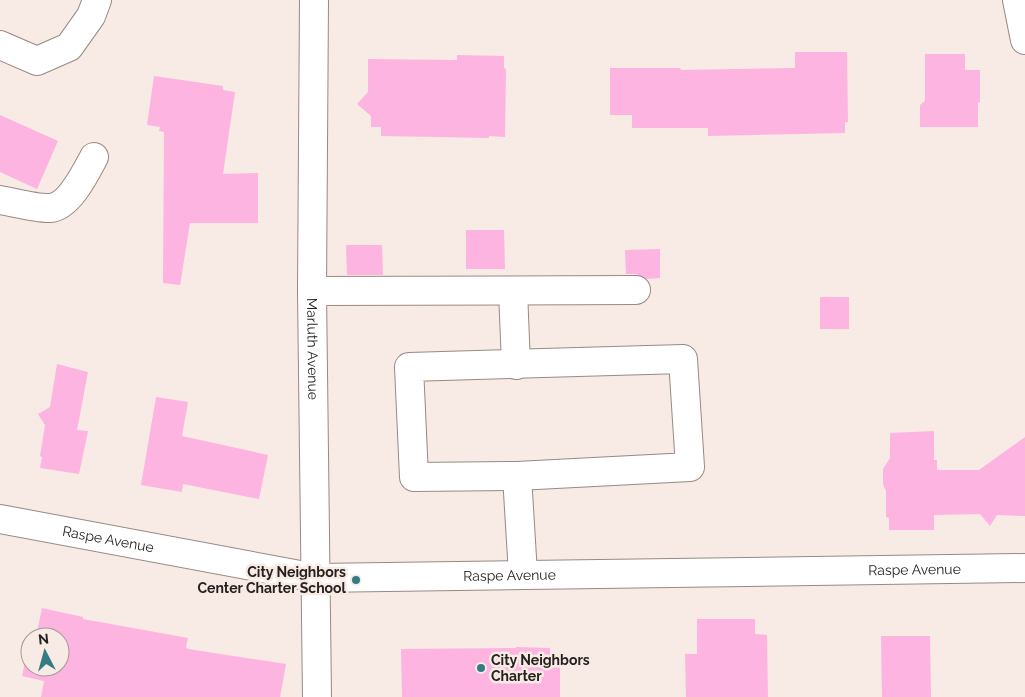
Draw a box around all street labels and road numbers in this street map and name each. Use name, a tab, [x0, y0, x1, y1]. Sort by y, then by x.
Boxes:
street label: Marluth Avenue	[304, 298, 321, 400]
street label: Raspe Avenue	[61, 523, 155, 556]
street label: Raspe Avenue	[868, 561, 961, 578]
street label: Raspe Avenue	[463, 567, 556, 584]

